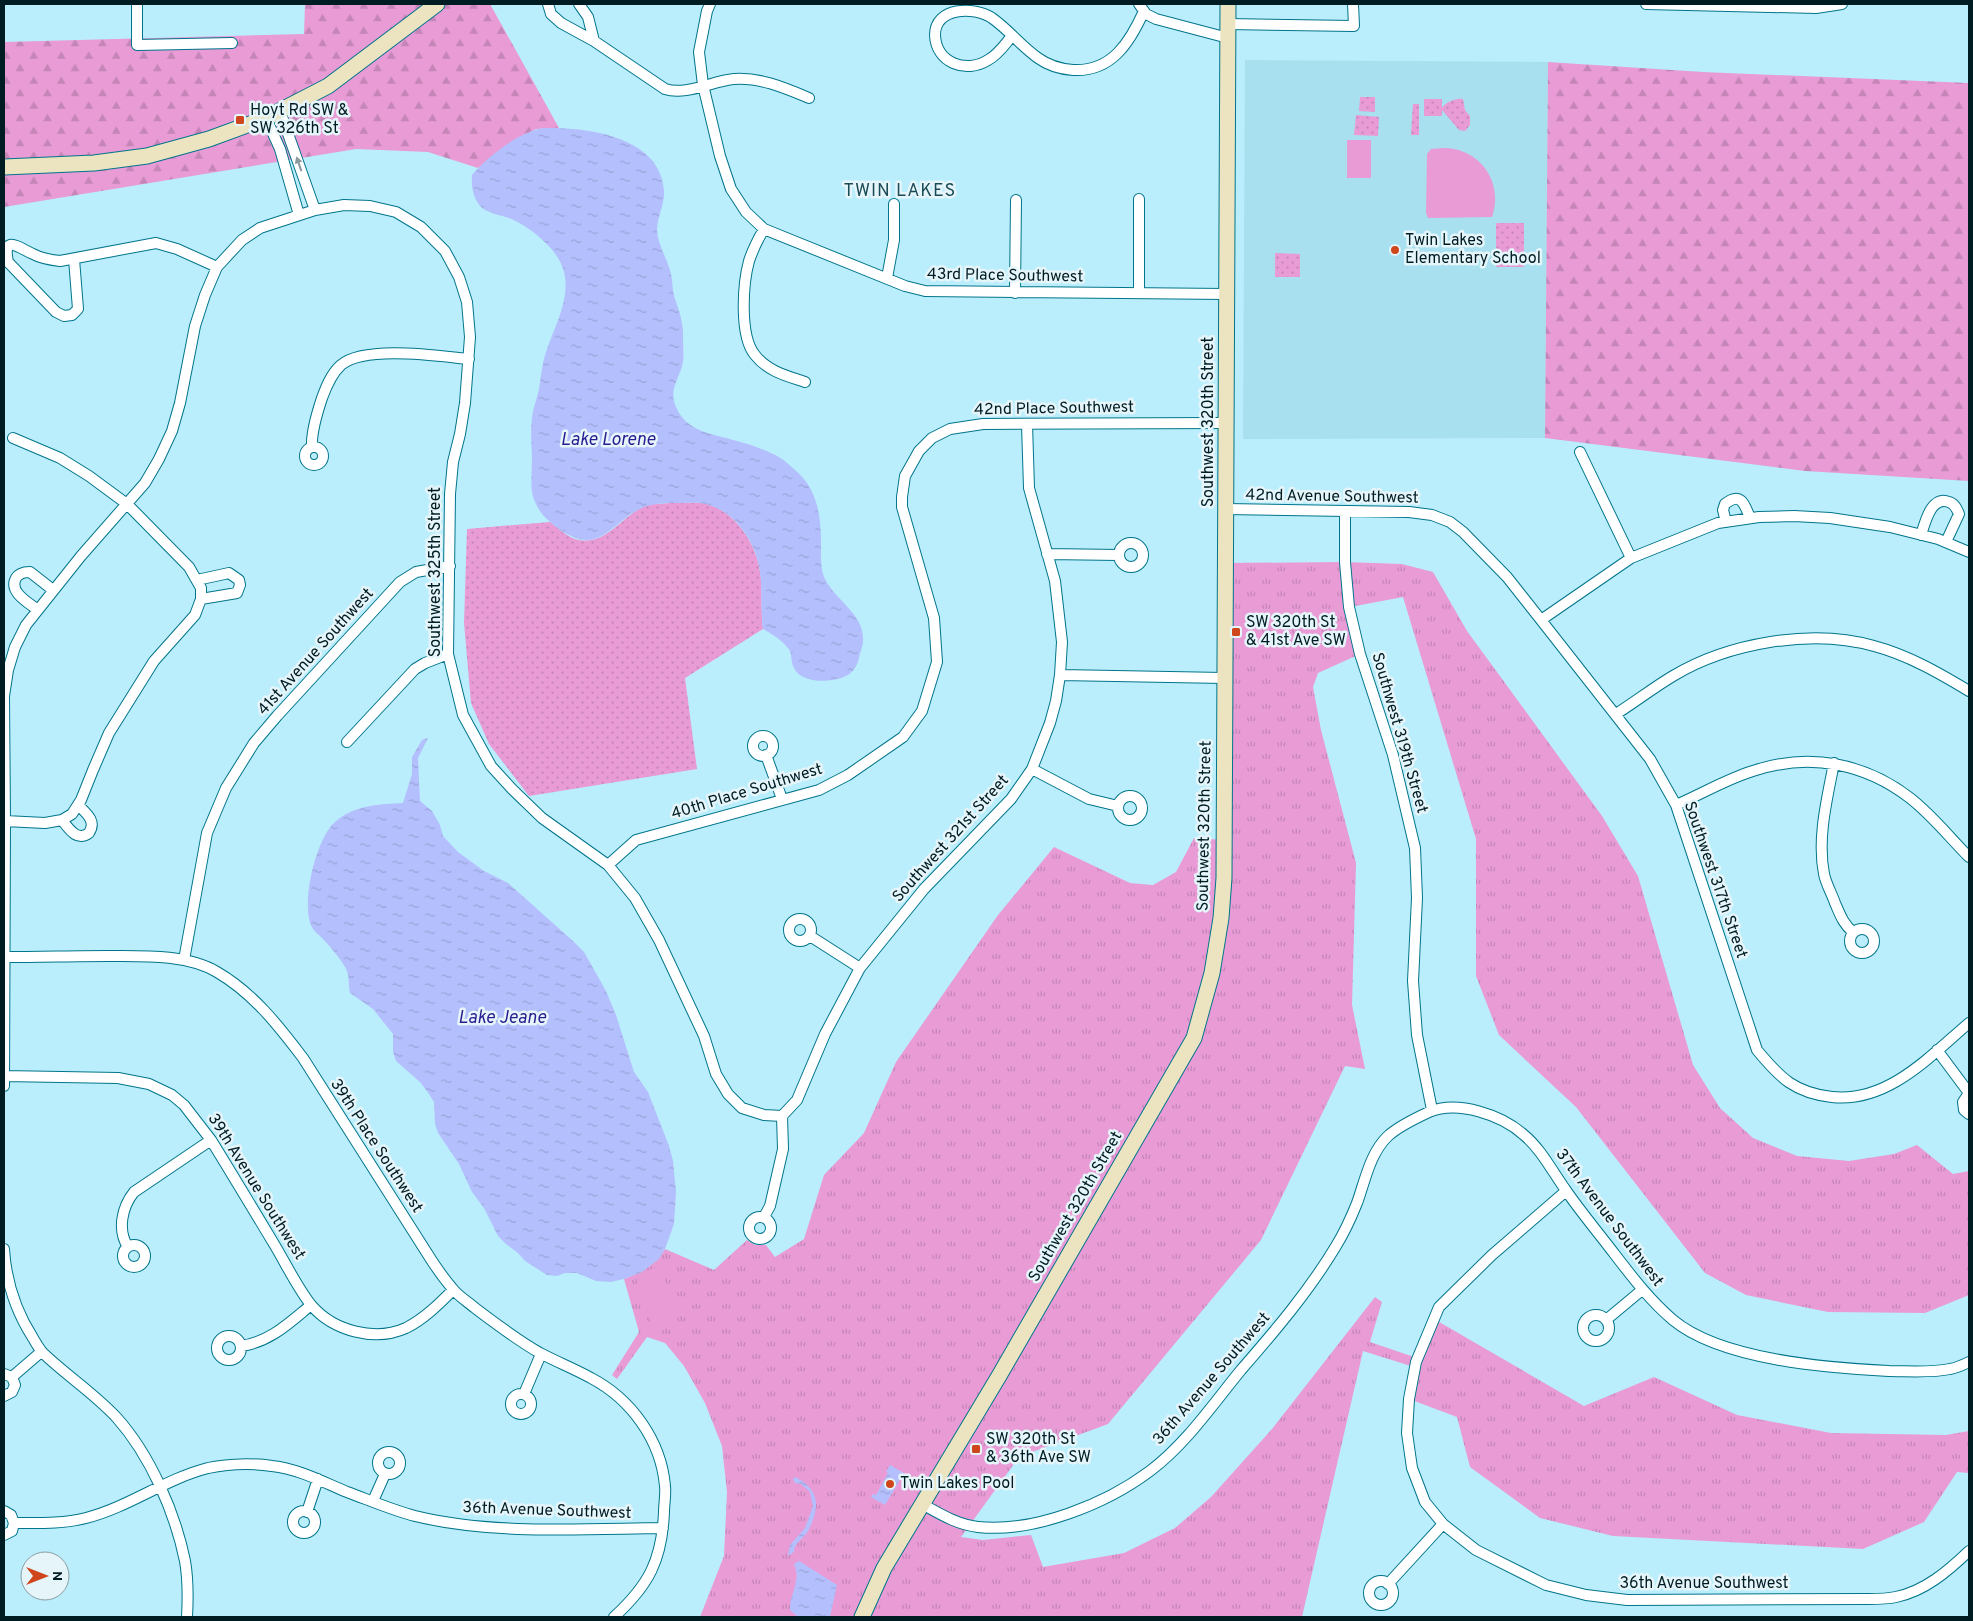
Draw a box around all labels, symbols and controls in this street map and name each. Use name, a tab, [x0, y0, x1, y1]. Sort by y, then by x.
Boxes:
place label: Hoyt Rd SW & SW 326th St	[250, 101, 349, 139]
marker: Hoyt Rd SW & SW 326th St	[234, 114, 246, 126]
one-way arrow	[294, 156, 302, 171]
district label: TWIN LAKES	[844, 180, 956, 203]
place label: Twin Lakes Elementary School	[1405, 231, 1541, 269]
marker: Twin Lakes Elementary School	[1389, 244, 1401, 256]
street label: 43rd Place Southwest	[927, 265, 1083, 287]
street label: Southwest 320th Street	[1199, 337, 1219, 507]
street label: 42nd Place Southwest	[974, 398, 1134, 420]
water label: Lake Lorene	[561, 429, 656, 452]
street label: 42nd Avenue Southwest	[1245, 485, 1419, 509]
street label: Southwest 325th Street	[426, 487, 446, 657]
street label: 41st Avenue Southwest	[254, 584, 378, 720]
place label: SW 320th St & 41st Ave SW	[1246, 613, 1346, 651]
marker: SW 320th St & 41st Ave SW	[1230, 626, 1242, 638]
street label: Southwest 319th Street	[1366, 650, 1432, 816]
street label: Southwest 320th Street	[1194, 741, 1216, 911]
street label: 40th Place Southwest	[669, 759, 825, 825]
street label: Southwest 321st Street	[888, 771, 1014, 907]
street label: Southwest 317th Street	[1679, 799, 1751, 961]
water label: Lake Jeane	[458, 1007, 547, 1030]
street label: 39th Place Southwest	[325, 1075, 427, 1217]
street label: 39th Avenue Southwest	[203, 1110, 309, 1264]
street label: Southwest 320th Street	[1025, 1128, 1127, 1286]
street label: 37th Avenue Southwest	[1551, 1145, 1667, 1291]
street label: 36th Avenue Southwest	[1149, 1309, 1275, 1449]
place label: SW 320th St & 36th Ave SW	[986, 1430, 1091, 1468]
marker: SW 320th St & 36th Ave SW	[970, 1443, 982, 1455]
place label: Twin Lakes Pool	[900, 1474, 1014, 1494]
marker: Twin Lakes Pool	[884, 1478, 896, 1490]
street label: 36th Avenue Southwest	[462, 1498, 632, 1524]
north arrow	[20, 1551, 70, 1601]
text: N	[48, 1571, 65, 1581]
street label: 36th Avenue Southwest	[1619, 1574, 1789, 1594]

